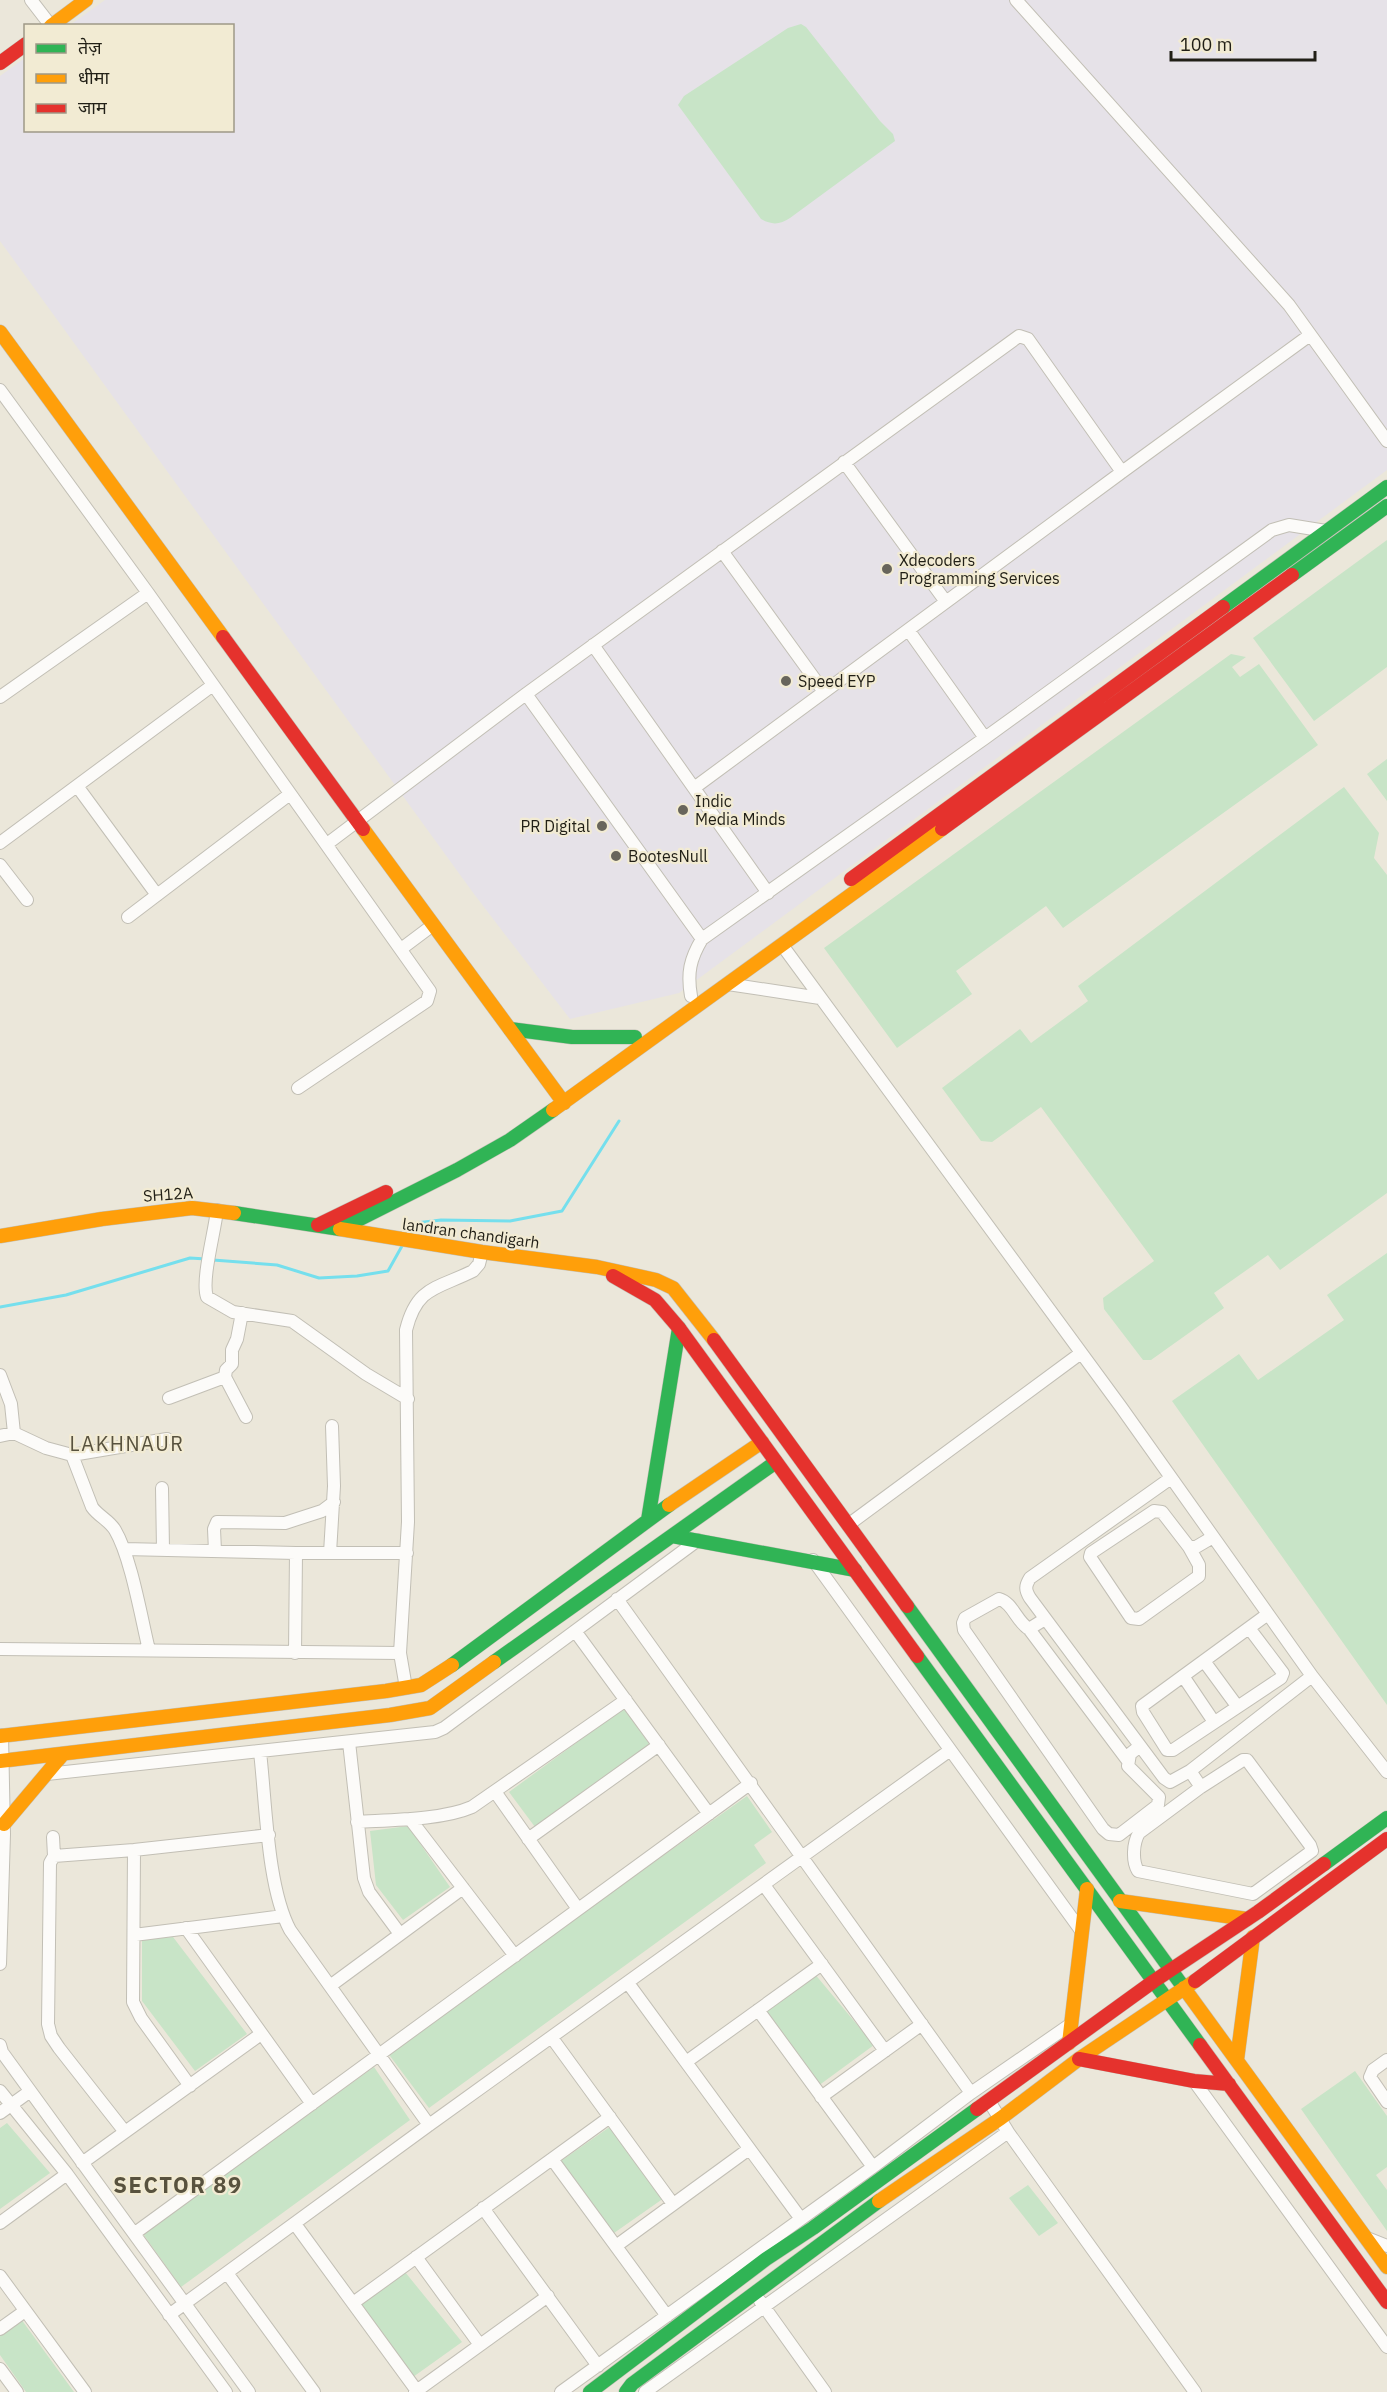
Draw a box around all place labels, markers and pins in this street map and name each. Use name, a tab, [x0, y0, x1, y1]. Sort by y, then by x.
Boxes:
place label: Xdecoders Programming Services	[899, 550, 1060, 588]
marker: Xdecoders Programming Services	[880, 562, 894, 576]
place label: Speed EYP	[798, 671, 876, 691]
marker: Speed EYP	[779, 674, 793, 688]
place label: Indic Media Minds	[695, 791, 786, 829]
marker: Indic Media Minds	[676, 803, 690, 817]
place label: PR Digital	[521, 816, 590, 836]
marker: PR Digital	[595, 819, 609, 833]
place label: BootesNull	[628, 846, 708, 866]
marker: BootesNull	[609, 849, 623, 863]

